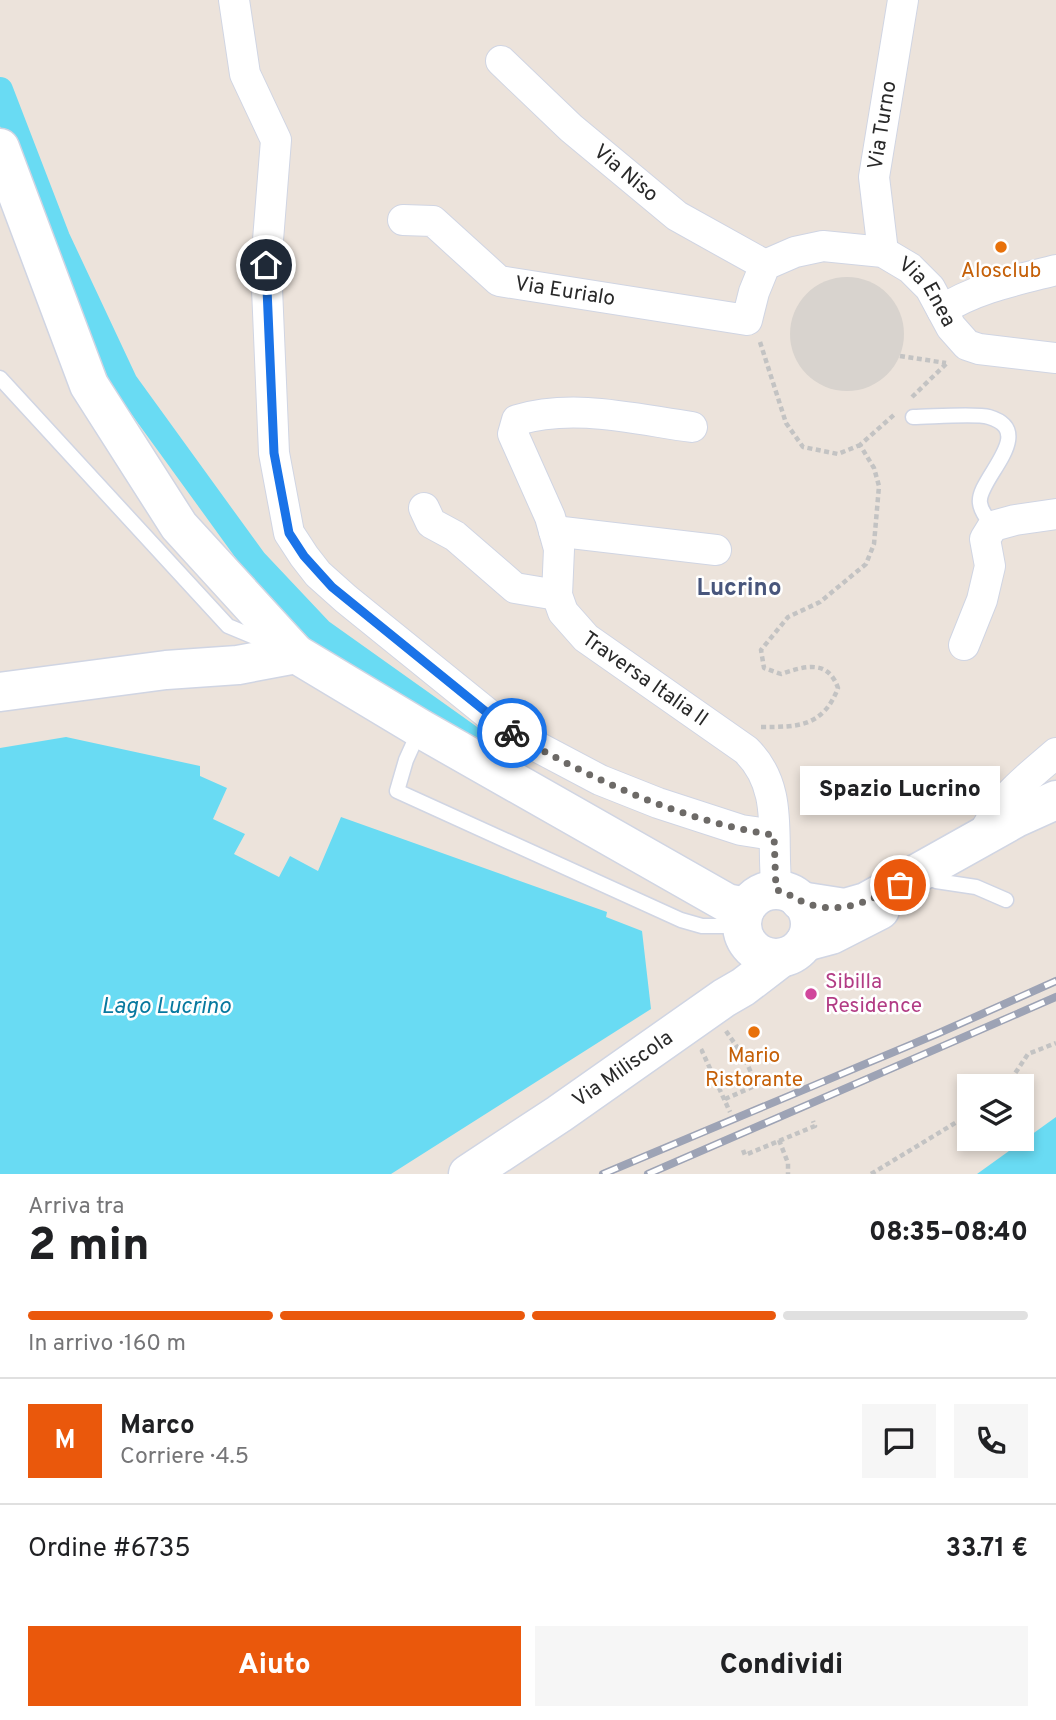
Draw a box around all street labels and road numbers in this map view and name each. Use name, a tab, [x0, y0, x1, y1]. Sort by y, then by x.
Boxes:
street label: Via Turno	[862, 79, 903, 172]
street label: Via Niso	[588, 139, 664, 208]
street label: Via Enea	[893, 251, 962, 332]
street label: Via Eurialo	[513, 270, 617, 313]
street label: Traversa Italia II	[576, 626, 713, 733]
street label: Via Miliscola	[567, 1025, 678, 1114]

